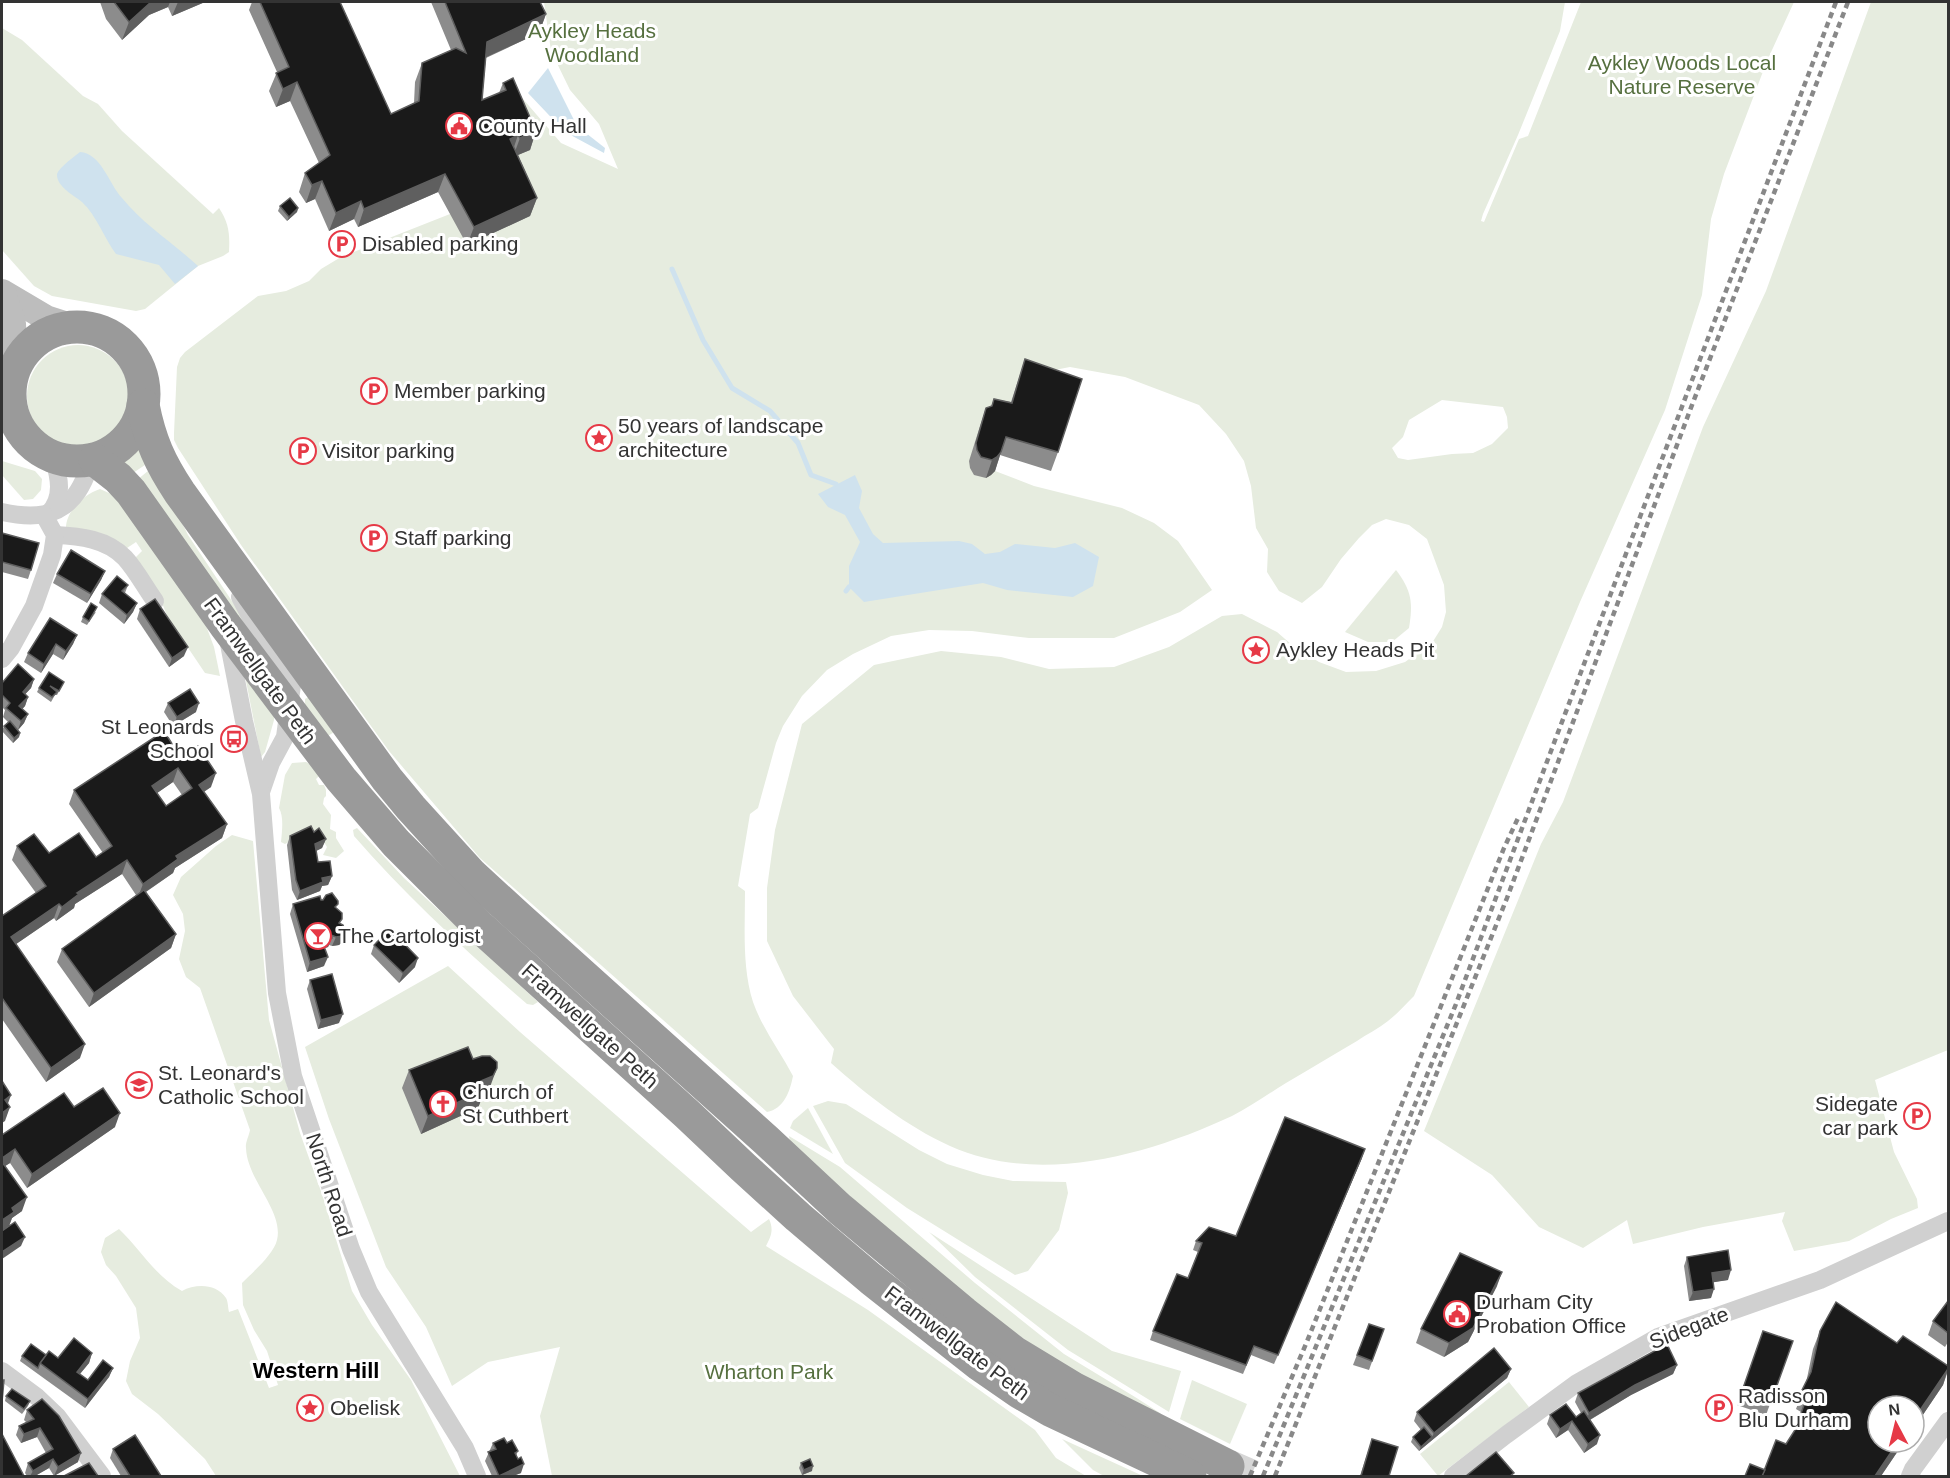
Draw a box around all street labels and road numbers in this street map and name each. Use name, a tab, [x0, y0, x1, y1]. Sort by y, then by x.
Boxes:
street label: Framwellgate Peth	[200, 593, 321, 748]
street label: Framwellgate Peth	[518, 959, 663, 1093]
street label: North Road	[302, 1130, 357, 1239]
street label: Framwellgate Peth	[880, 1281, 1034, 1404]
street label: Sidegate	[1646, 1302, 1732, 1353]

